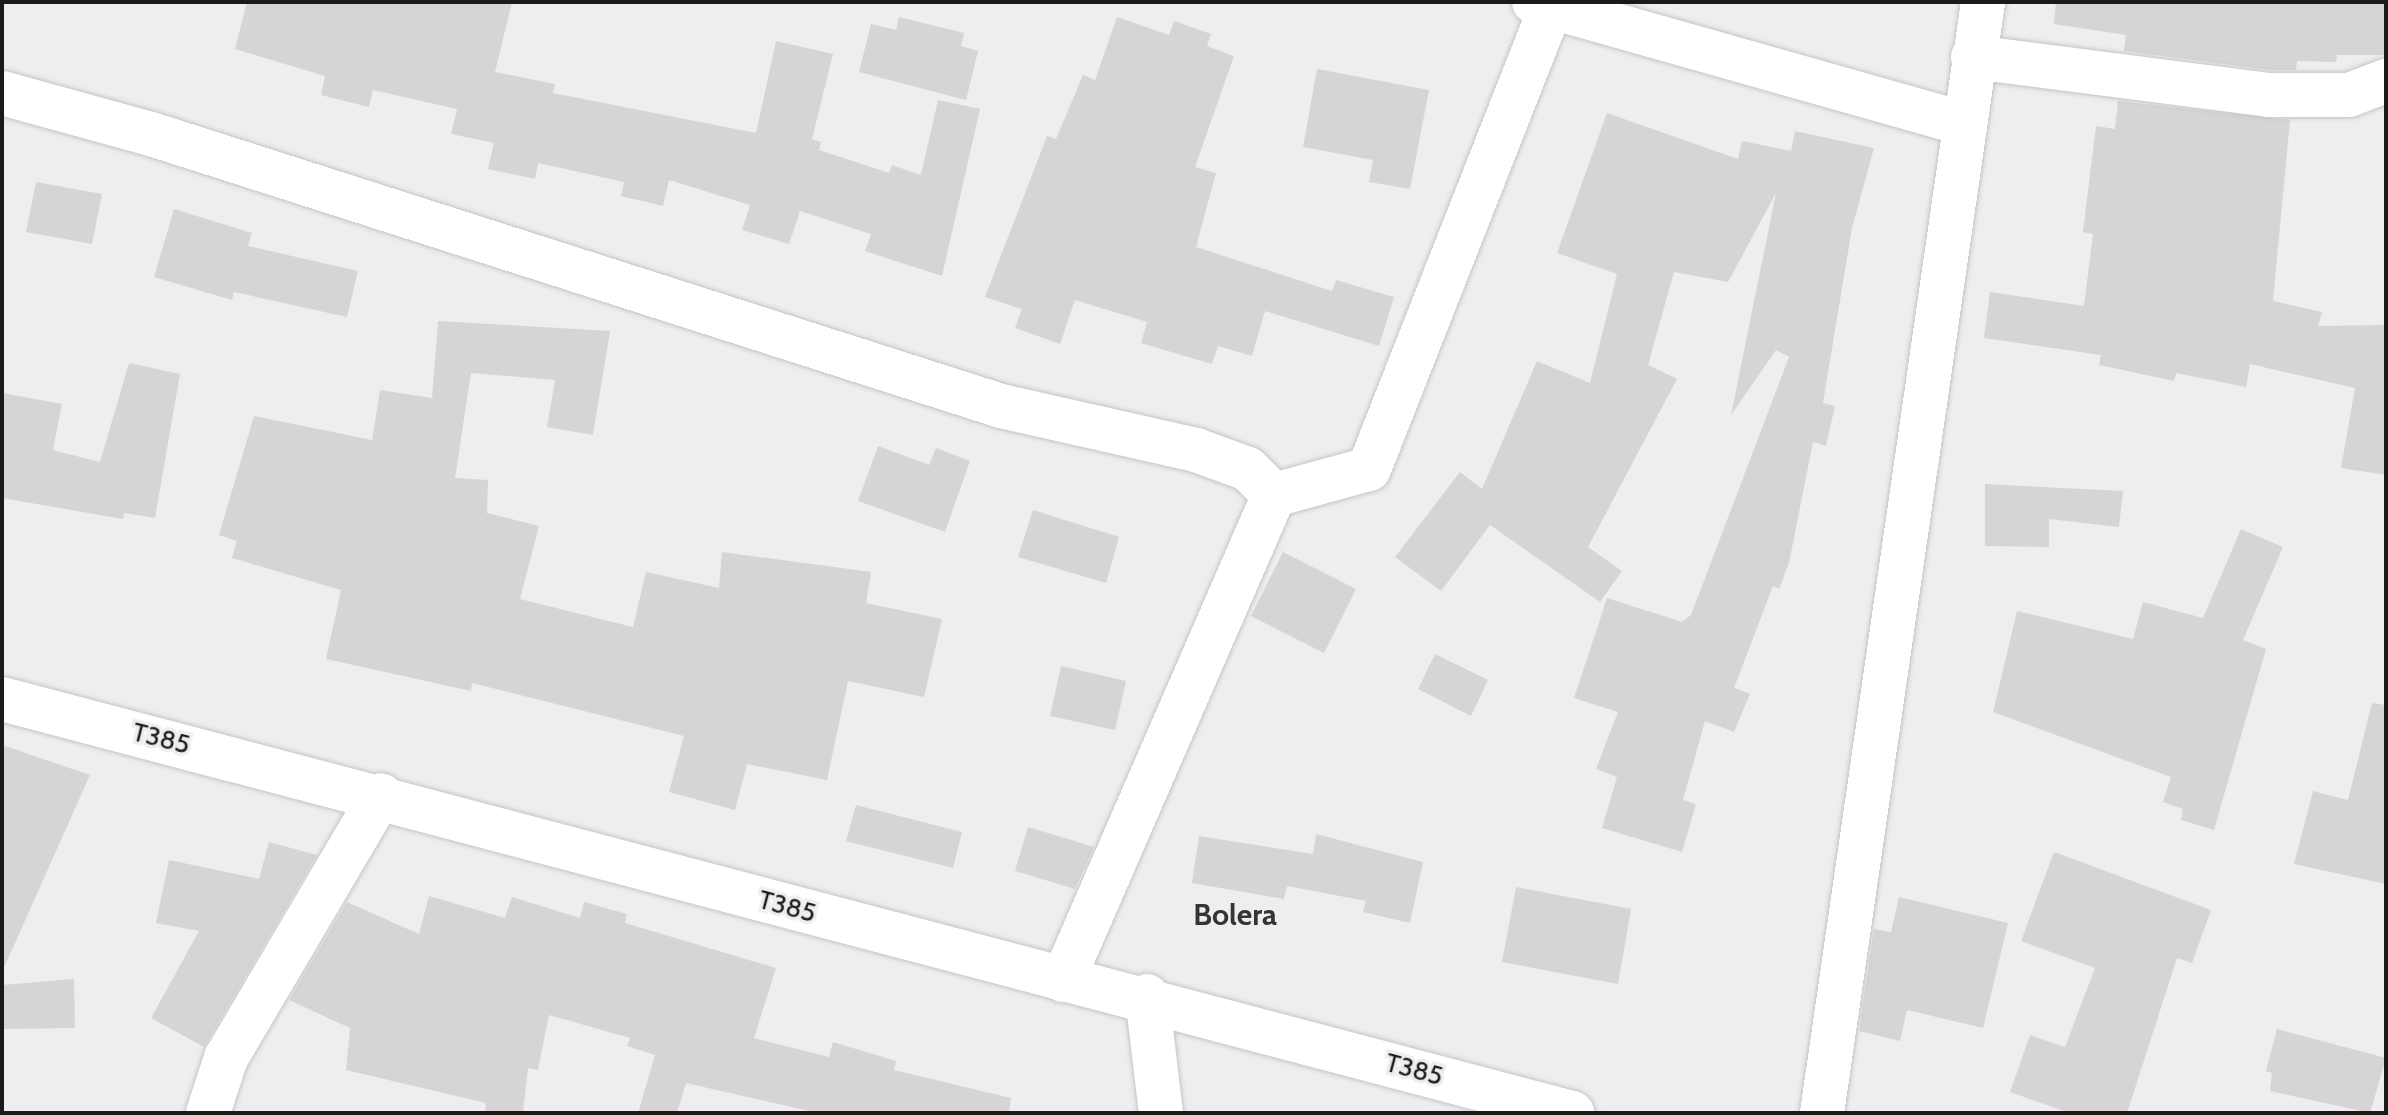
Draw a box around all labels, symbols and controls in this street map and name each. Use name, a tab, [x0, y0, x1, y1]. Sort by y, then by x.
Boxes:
street label: T385	[129, 717, 193, 761]
street label: T385	[755, 884, 819, 930]
district label: Bolera	[1193, 897, 1277, 933]
street label: T385	[1382, 1047, 1446, 1093]

